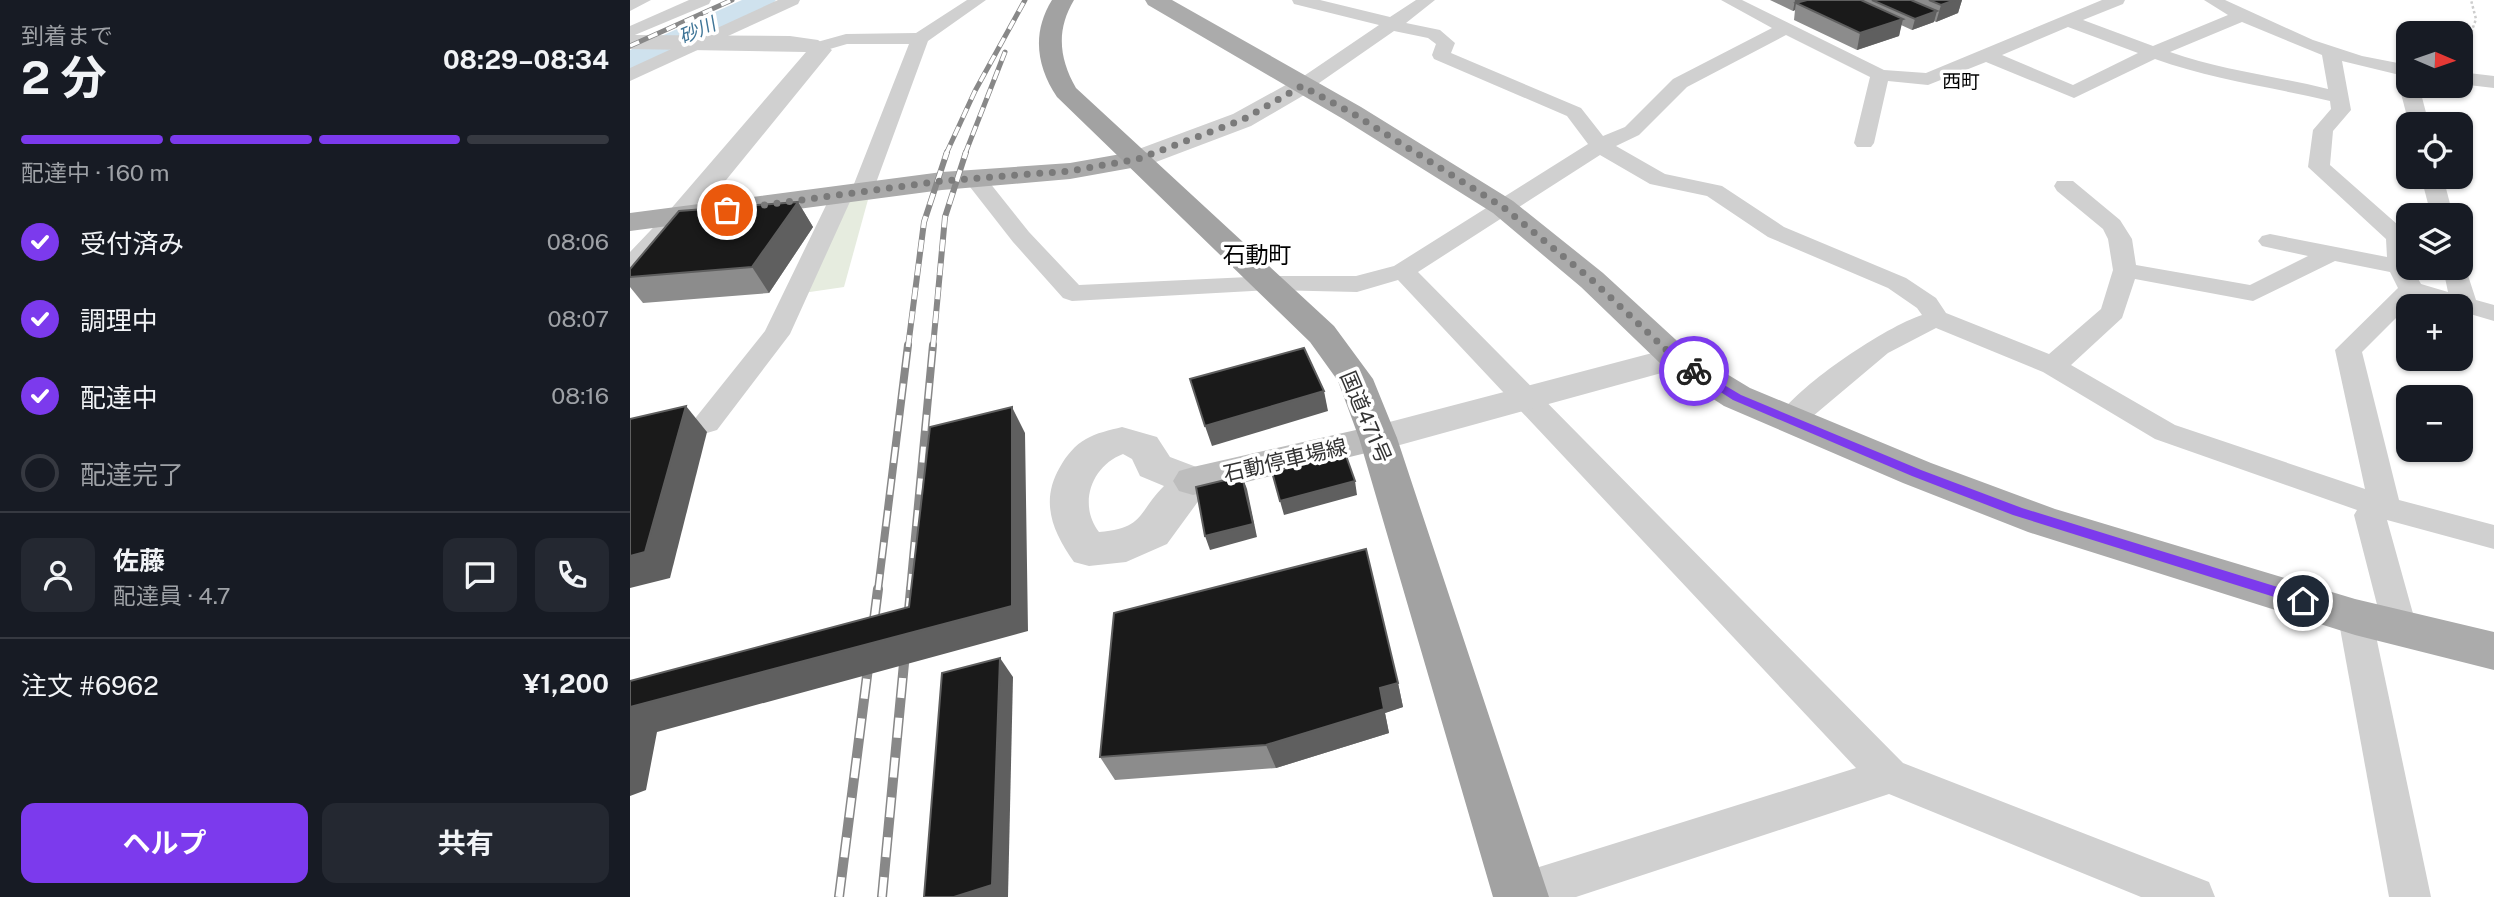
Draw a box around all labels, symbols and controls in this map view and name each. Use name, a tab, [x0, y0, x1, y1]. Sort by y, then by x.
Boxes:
water label: 砂川	[675, 11, 721, 48]
north arrow	[2396, 21, 2473, 98]
map controls	[2396, 21, 2473, 462]
text: 到着まで	[21, 22, 113, 49]
text: 08:29–08:34	[443, 44, 609, 75]
text: 2 分	[21, 50, 107, 104]
district label: 西町	[1942, 70, 1980, 92]
button: locate	[2396, 112, 2473, 189]
text: 配達中 · 160 m	[21, 159, 169, 186]
pin	[697, 180, 757, 240]
icon: bag	[708, 191, 746, 229]
button: layers	[2396, 203, 2473, 280]
icon: check	[21, 223, 59, 261]
text: 受付済み	[80, 228, 184, 259]
text: 08:06	[547, 228, 609, 255]
district label: 石動町	[1223, 241, 1292, 268]
button: +	[2396, 294, 2473, 371]
icon: check	[21, 300, 59, 338]
text: 調理中	[80, 305, 158, 336]
text: 08:07	[548, 305, 609, 332]
courier	[1659, 336, 1729, 406]
icon: bike	[1675, 352, 1713, 390]
street label: 国道471号	[1335, 367, 1397, 467]
icon: check	[21, 377, 59, 415]
text: 配達中	[80, 382, 158, 413]
text: 08:16	[551, 382, 609, 409]
button: −	[2396, 385, 2473, 462]
street label: 石動停車場線	[1221, 434, 1349, 486]
text: 配達完了	[80, 459, 184, 490]
button: person	[21, 538, 95, 612]
button: chat	[443, 538, 517, 612]
button: phone	[535, 538, 609, 612]
text: 佐藤	[113, 545, 165, 576]
pin	[2273, 571, 2333, 631]
text: 配達員 · 4.7	[113, 582, 231, 609]
icon: home	[2284, 582, 2322, 620]
text: ¥1,200	[523, 668, 609, 699]
text: 注文 #6962	[21, 670, 159, 701]
button: ヘルプ	[21, 803, 308, 883]
button: 共有	[322, 803, 609, 883]

